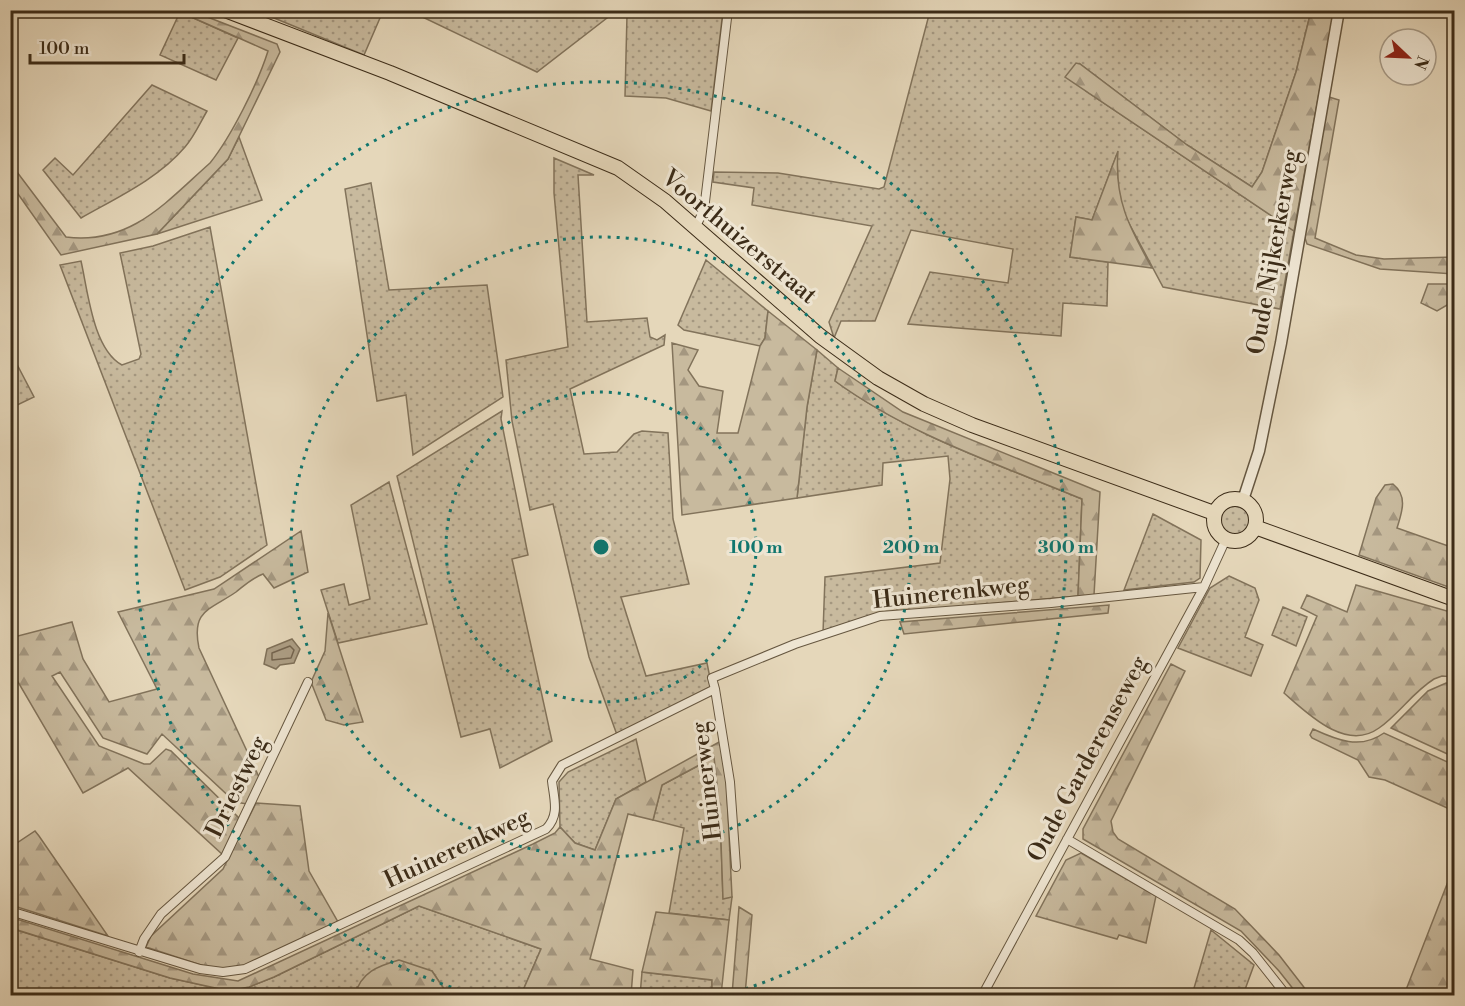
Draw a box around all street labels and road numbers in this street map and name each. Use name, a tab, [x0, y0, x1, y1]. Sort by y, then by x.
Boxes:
street label: Oude Nijkerkerweg	[1241, 147, 1307, 357]
street label: Voorthuizerstraat	[654, 163, 823, 311]
street label: Huinerenkweg	[871, 570, 1031, 616]
street label: Oude Garderenseweg	[1021, 650, 1155, 867]
street label: Huinerweg	[685, 719, 729, 842]
street label: Driestweg	[199, 731, 275, 843]
street label: Huinerenkweg	[379, 802, 535, 896]

